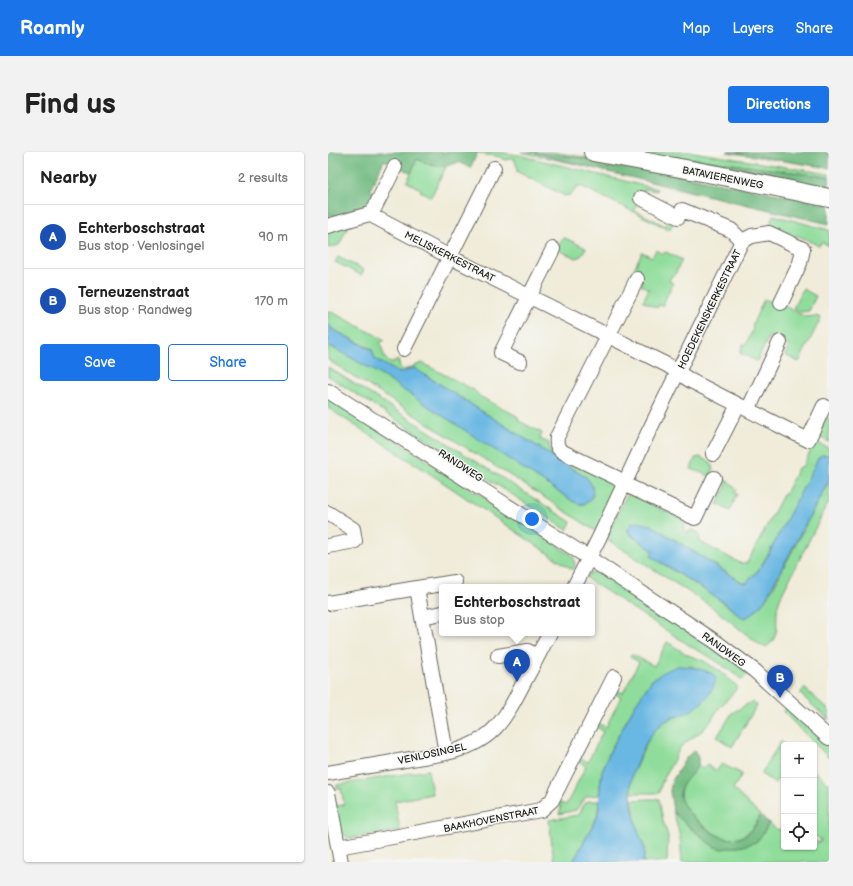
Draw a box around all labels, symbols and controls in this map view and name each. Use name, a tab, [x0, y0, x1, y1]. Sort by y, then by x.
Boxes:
text: Roamly	[20, 17, 84, 40]
text: Map	[682, 20, 710, 37]
text: Layers	[732, 20, 774, 37]
text: Share	[796, 20, 833, 37]
button: Directions	[728, 86, 829, 123]
text: Find us	[24, 88, 116, 121]
street label: BATAVIERENWEG	[681, 164, 765, 192]
text: Nearby	[40, 168, 97, 188]
text: 2 results	[238, 170, 288, 186]
text: Echterboschstraat	[78, 219, 205, 238]
text: A	[49, 229, 57, 245]
text: 90 m	[259, 229, 288, 245]
street label: MELISKERKESTRAAT	[402, 229, 497, 285]
text: Bus stop · Venlosingel	[78, 238, 204, 254]
street label: HOEDEKENSKERKESTRAAT	[676, 248, 744, 371]
text: Terneuzenstraat	[78, 283, 189, 302]
text: B	[48, 293, 58, 309]
text: 170 m	[255, 293, 288, 309]
text: Bus stop · Randweg	[78, 302, 192, 318]
button: Save	[40, 344, 160, 381]
button: Share	[168, 344, 288, 381]
street label: RANDWEG	[436, 447, 485, 485]
your location	[522, 509, 542, 529]
popup	[439, 584, 595, 636]
text: Echterboschstraat	[454, 593, 580, 612]
text: Bus stop	[454, 612, 505, 628]
street label: RANDWEG	[699, 630, 748, 670]
pin: A	[504, 649, 530, 682]
pin: B	[767, 665, 793, 698]
street label: VENLOSINGEL	[397, 741, 468, 767]
map controls	[781, 742, 817, 850]
button: +	[781, 742, 817, 778]
button: −	[781, 778, 817, 814]
street label: BAAKHOVENSTRAAT	[443, 805, 540, 835]
button: locate	[781, 814, 817, 850]

